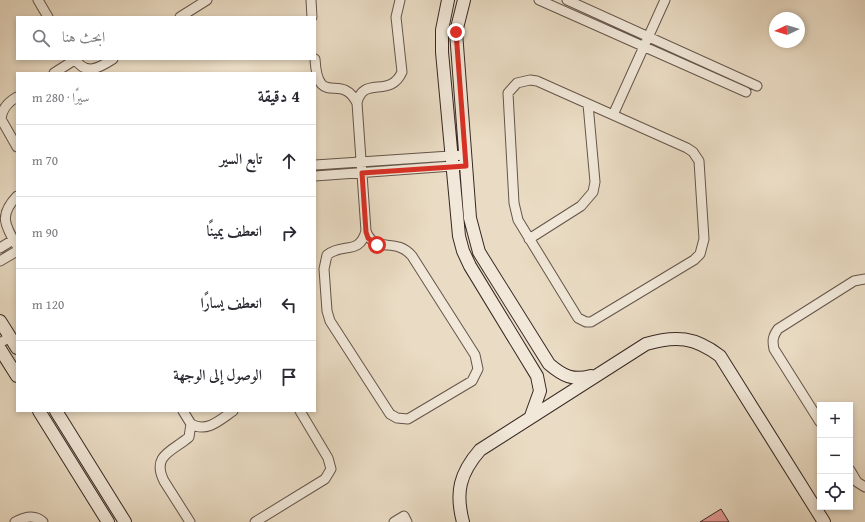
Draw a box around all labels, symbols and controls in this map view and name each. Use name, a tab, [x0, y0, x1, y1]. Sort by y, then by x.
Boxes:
north arrow	[769, 12, 805, 48]
search box	[16, 16, 316, 60]
route end	[447, 23, 465, 41]
text: ابحث هنا	[62, 26, 105, 47]
icon: search	[30, 27, 52, 49]
text: 4 دقيقة	[258, 83, 300, 108]
text: سيرًا · 280 m	[32, 88, 90, 107]
text: تابع السير	[220, 148, 262, 169]
icon: ahead	[278, 150, 300, 172]
text: 70 m	[32, 151, 58, 170]
text: انعطف يمينًا	[206, 220, 262, 241]
icon: right	[278, 222, 300, 244]
text: 90 m	[32, 223, 58, 242]
route start	[368, 236, 386, 254]
text: انعطف يسارًا	[200, 292, 262, 313]
icon: left	[278, 294, 300, 316]
text: 120 m	[32, 295, 64, 314]
text: الوصول إلى الوجهة	[173, 364, 262, 385]
icon: arrive	[278, 366, 300, 388]
map controls	[817, 402, 853, 510]
button: +	[817, 402, 853, 438]
button: −	[817, 438, 853, 474]
button: locate	[817, 474, 853, 510]

